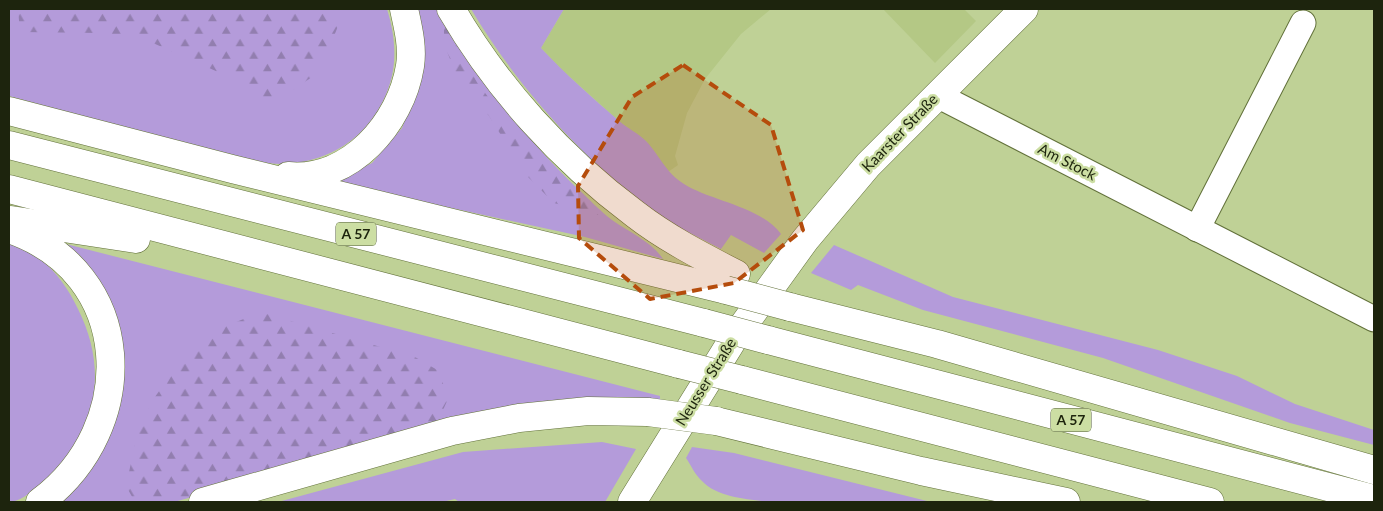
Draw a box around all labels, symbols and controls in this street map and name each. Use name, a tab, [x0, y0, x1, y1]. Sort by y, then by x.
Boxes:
street label: Kaarster Straße	[858, 89, 941, 175]
street label: Am Stock	[1035, 139, 1100, 184]
road number: A 57	[336, 222, 376, 245]
street label: Neusser Straße	[671, 334, 739, 429]
road number: A 57	[1051, 408, 1091, 432]

